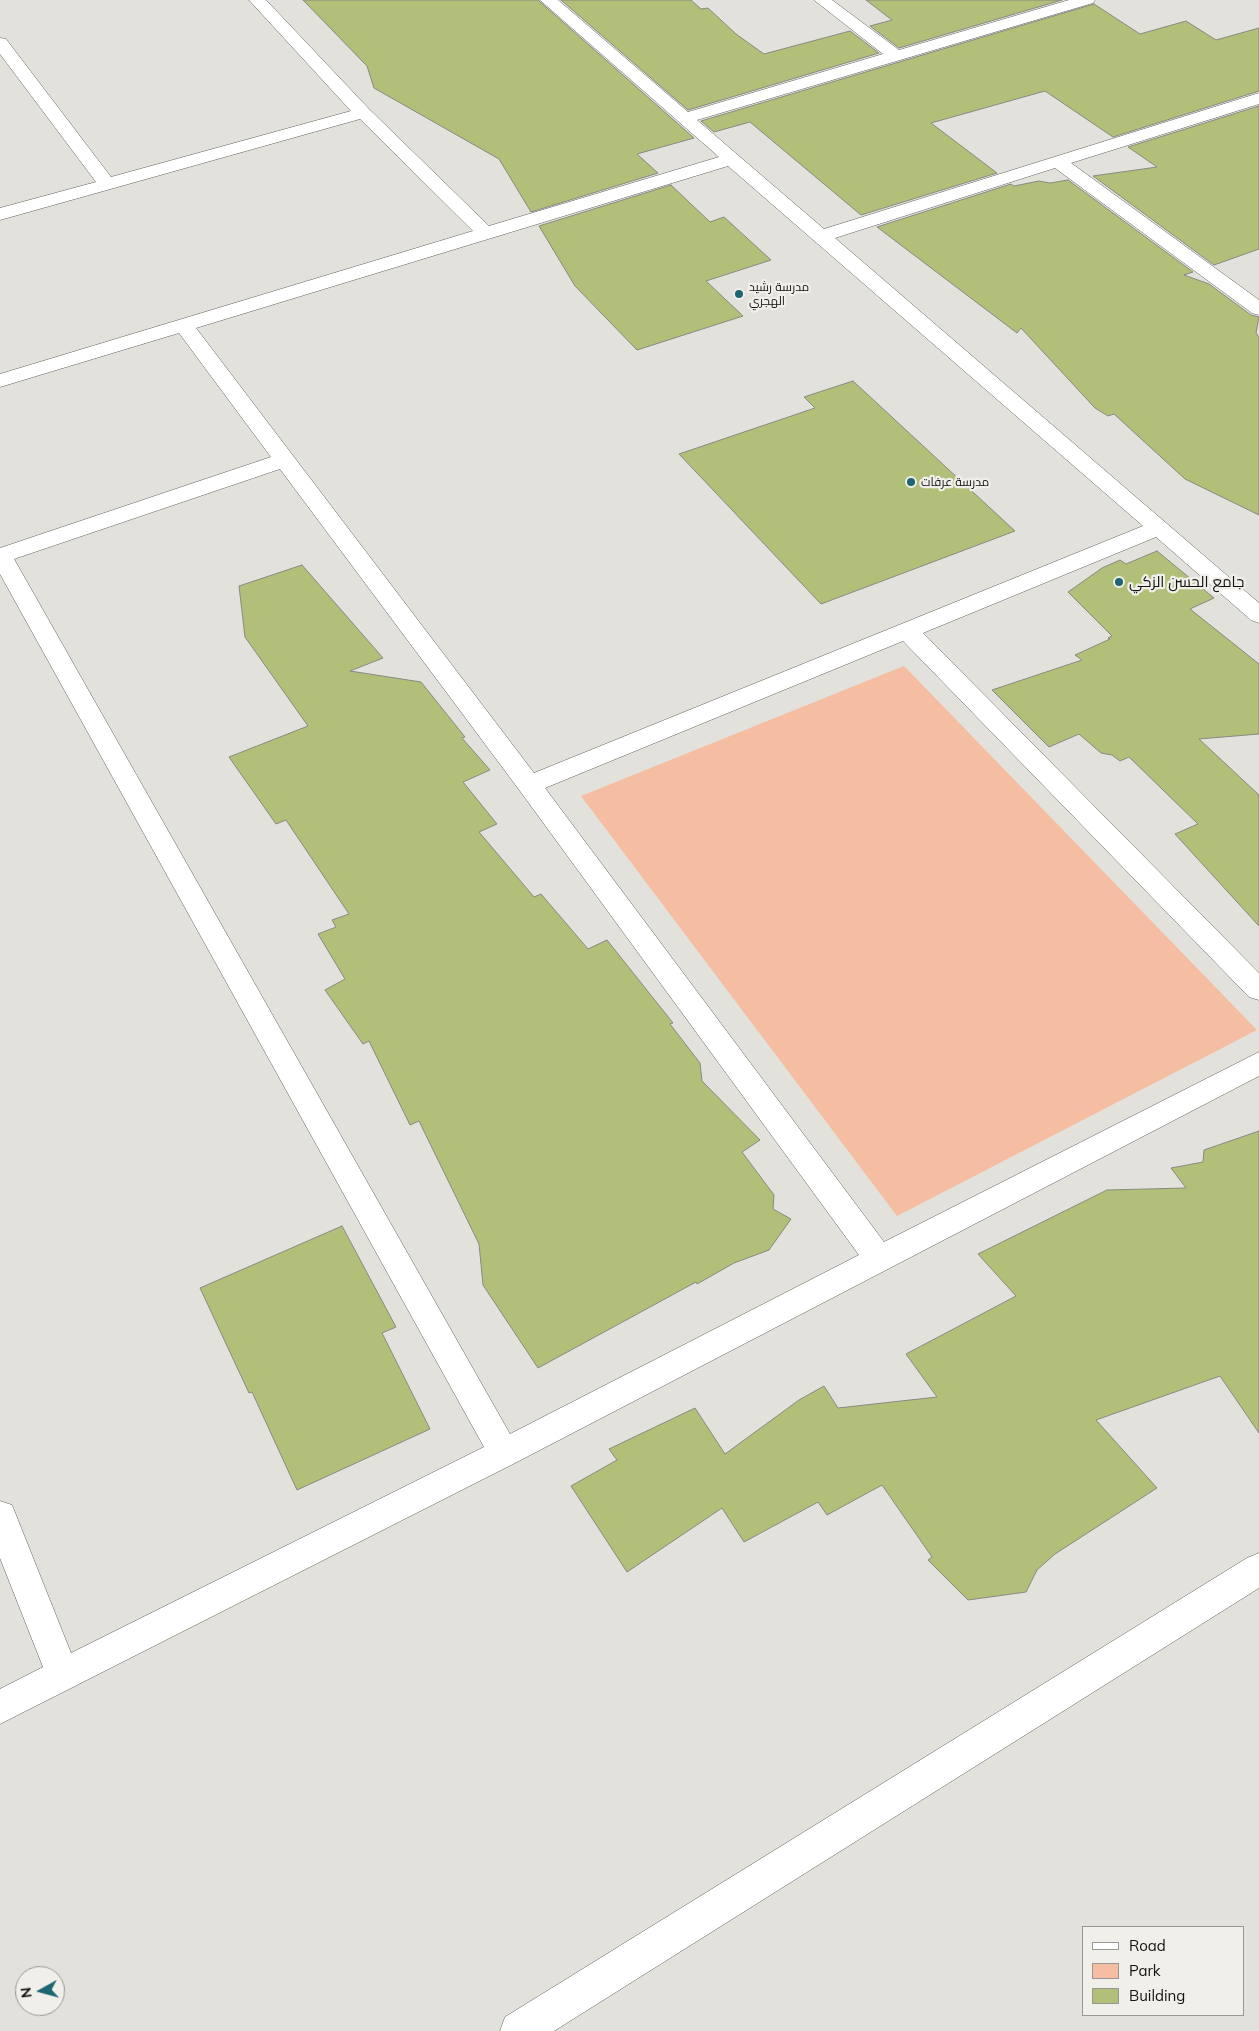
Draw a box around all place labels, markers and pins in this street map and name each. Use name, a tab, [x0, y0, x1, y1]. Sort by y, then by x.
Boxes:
place label: مدرسة رشيد الهجري	[749, 280, 809, 308]
marker: مدرسة رشيد الهجري	[733, 288, 745, 300]
place label: مدرسة عرفات	[921, 475, 989, 489]
marker: مدرسة عرفات	[905, 476, 917, 488]
place label: جامع الحسن الزكي	[1129, 573, 1244, 591]
marker: جامع الحسن الزكي	[1113, 576, 1125, 588]

